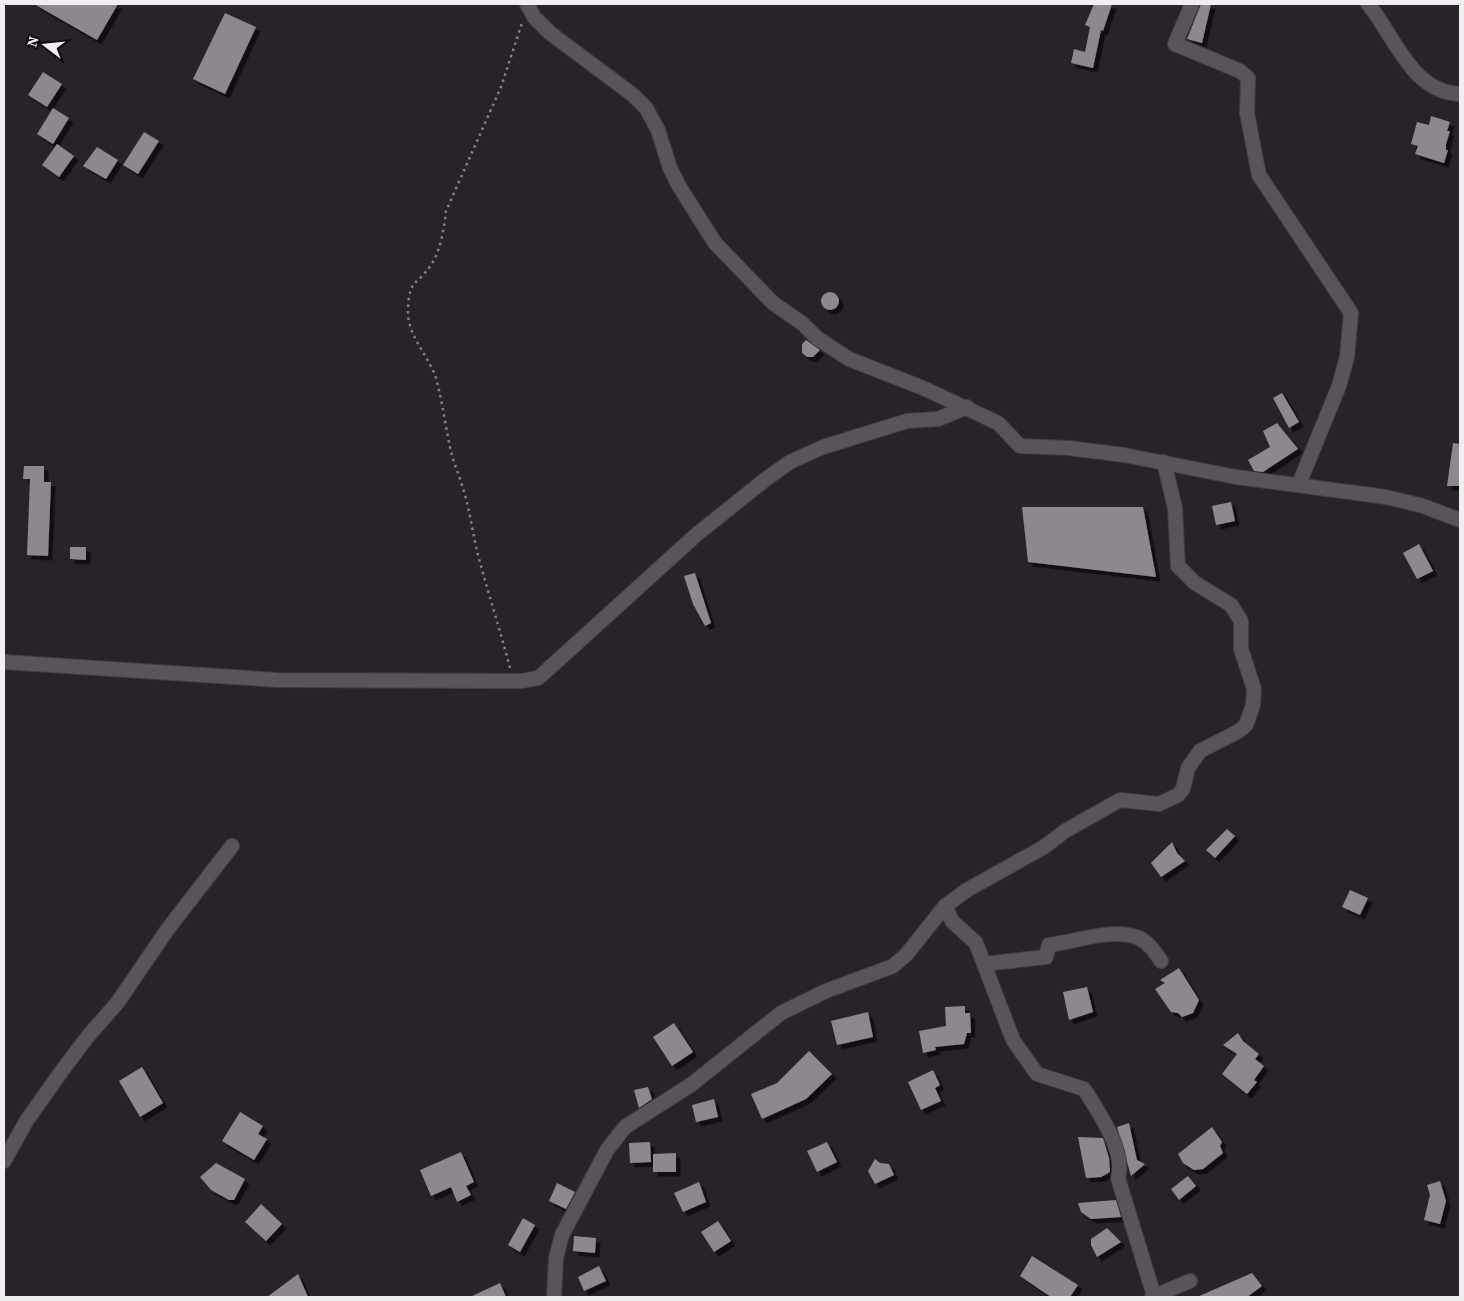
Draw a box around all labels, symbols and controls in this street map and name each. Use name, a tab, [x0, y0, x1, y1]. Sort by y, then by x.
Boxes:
north arrow	[20, 20, 70, 70]
text: N	[21, 34, 44, 49]

